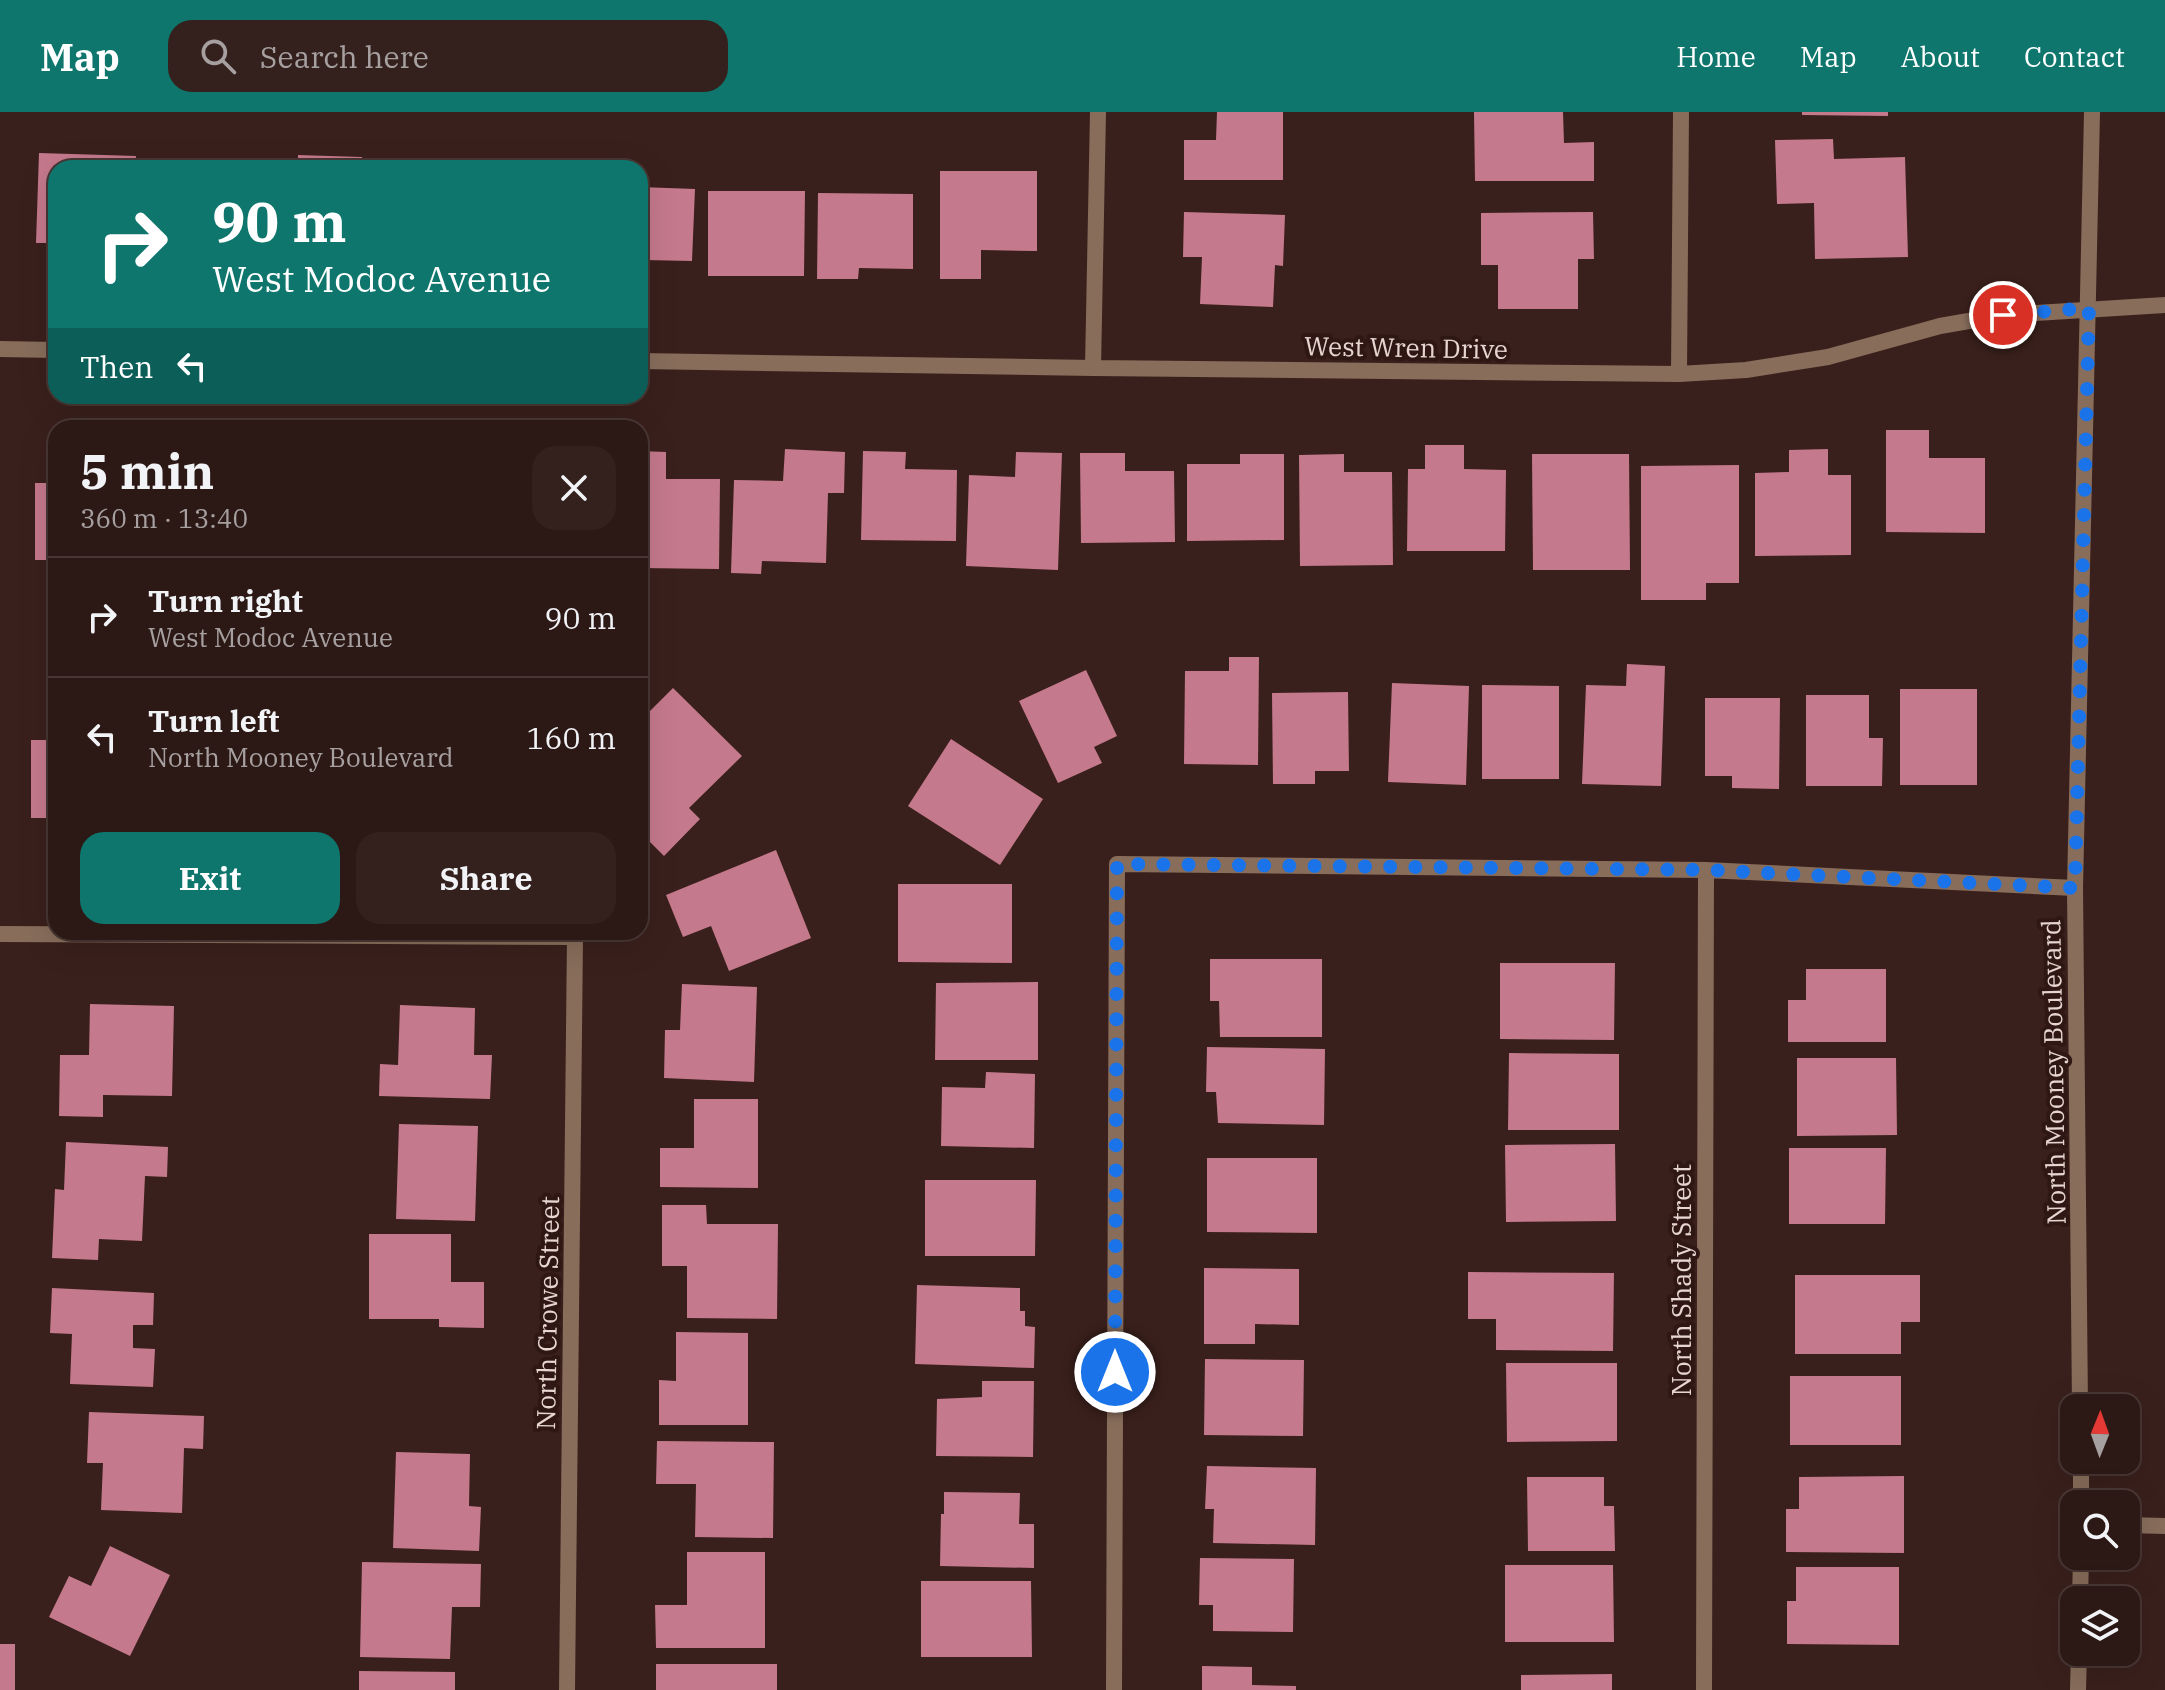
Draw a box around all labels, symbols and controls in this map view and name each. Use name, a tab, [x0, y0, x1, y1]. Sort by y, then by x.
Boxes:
search box	[168, 20, 728, 92]
text: Map	[40, 32, 120, 81]
icon: search	[196, 34, 240, 78]
text: Search here	[260, 37, 429, 76]
text: Home	[1676, 38, 1756, 75]
text: Map	[1800, 38, 1857, 75]
text: About	[1901, 38, 1980, 75]
text: Contact	[2024, 38, 2125, 75]
text: 90 m	[212, 185, 347, 257]
icon: right	[80, 192, 184, 296]
text: West Modoc Avenue	[212, 255, 551, 302]
pin	[1969, 281, 2037, 349]
icon: arrive	[1981, 293, 2025, 337]
street label: West Wren Drive	[1304, 328, 1508, 366]
icon: left	[170, 344, 214, 388]
text: Then	[80, 347, 154, 386]
text: 5 min	[80, 440, 214, 502]
button: close	[532, 446, 616, 530]
text: 360 m · 13:40	[80, 501, 248, 535]
text: Turn right	[148, 581, 303, 620]
icon: right	[80, 595, 124, 639]
text: 90 m	[544, 598, 616, 637]
text: West Modoc Avenue	[148, 620, 393, 654]
text: Turn left	[148, 701, 280, 740]
icon: left	[80, 715, 124, 759]
text: 160 m	[526, 718, 616, 757]
text: North Mooney Boulevard	[148, 740, 454, 774]
button: Exit	[80, 832, 340, 924]
button: Share	[356, 832, 616, 924]
street label: North Mooney Boulevard	[2033, 919, 2073, 1225]
street label: North Shady Street	[1664, 1164, 1698, 1396]
street label: North Crowe Street	[528, 1196, 566, 1430]
position arrow	[1073, 1330, 1157, 1414]
north arrow	[2060, 1394, 2140, 1474]
map controls	[2060, 1394, 2140, 1666]
button: search	[2060, 1490, 2140, 1570]
button: layers	[2060, 1586, 2140, 1666]

